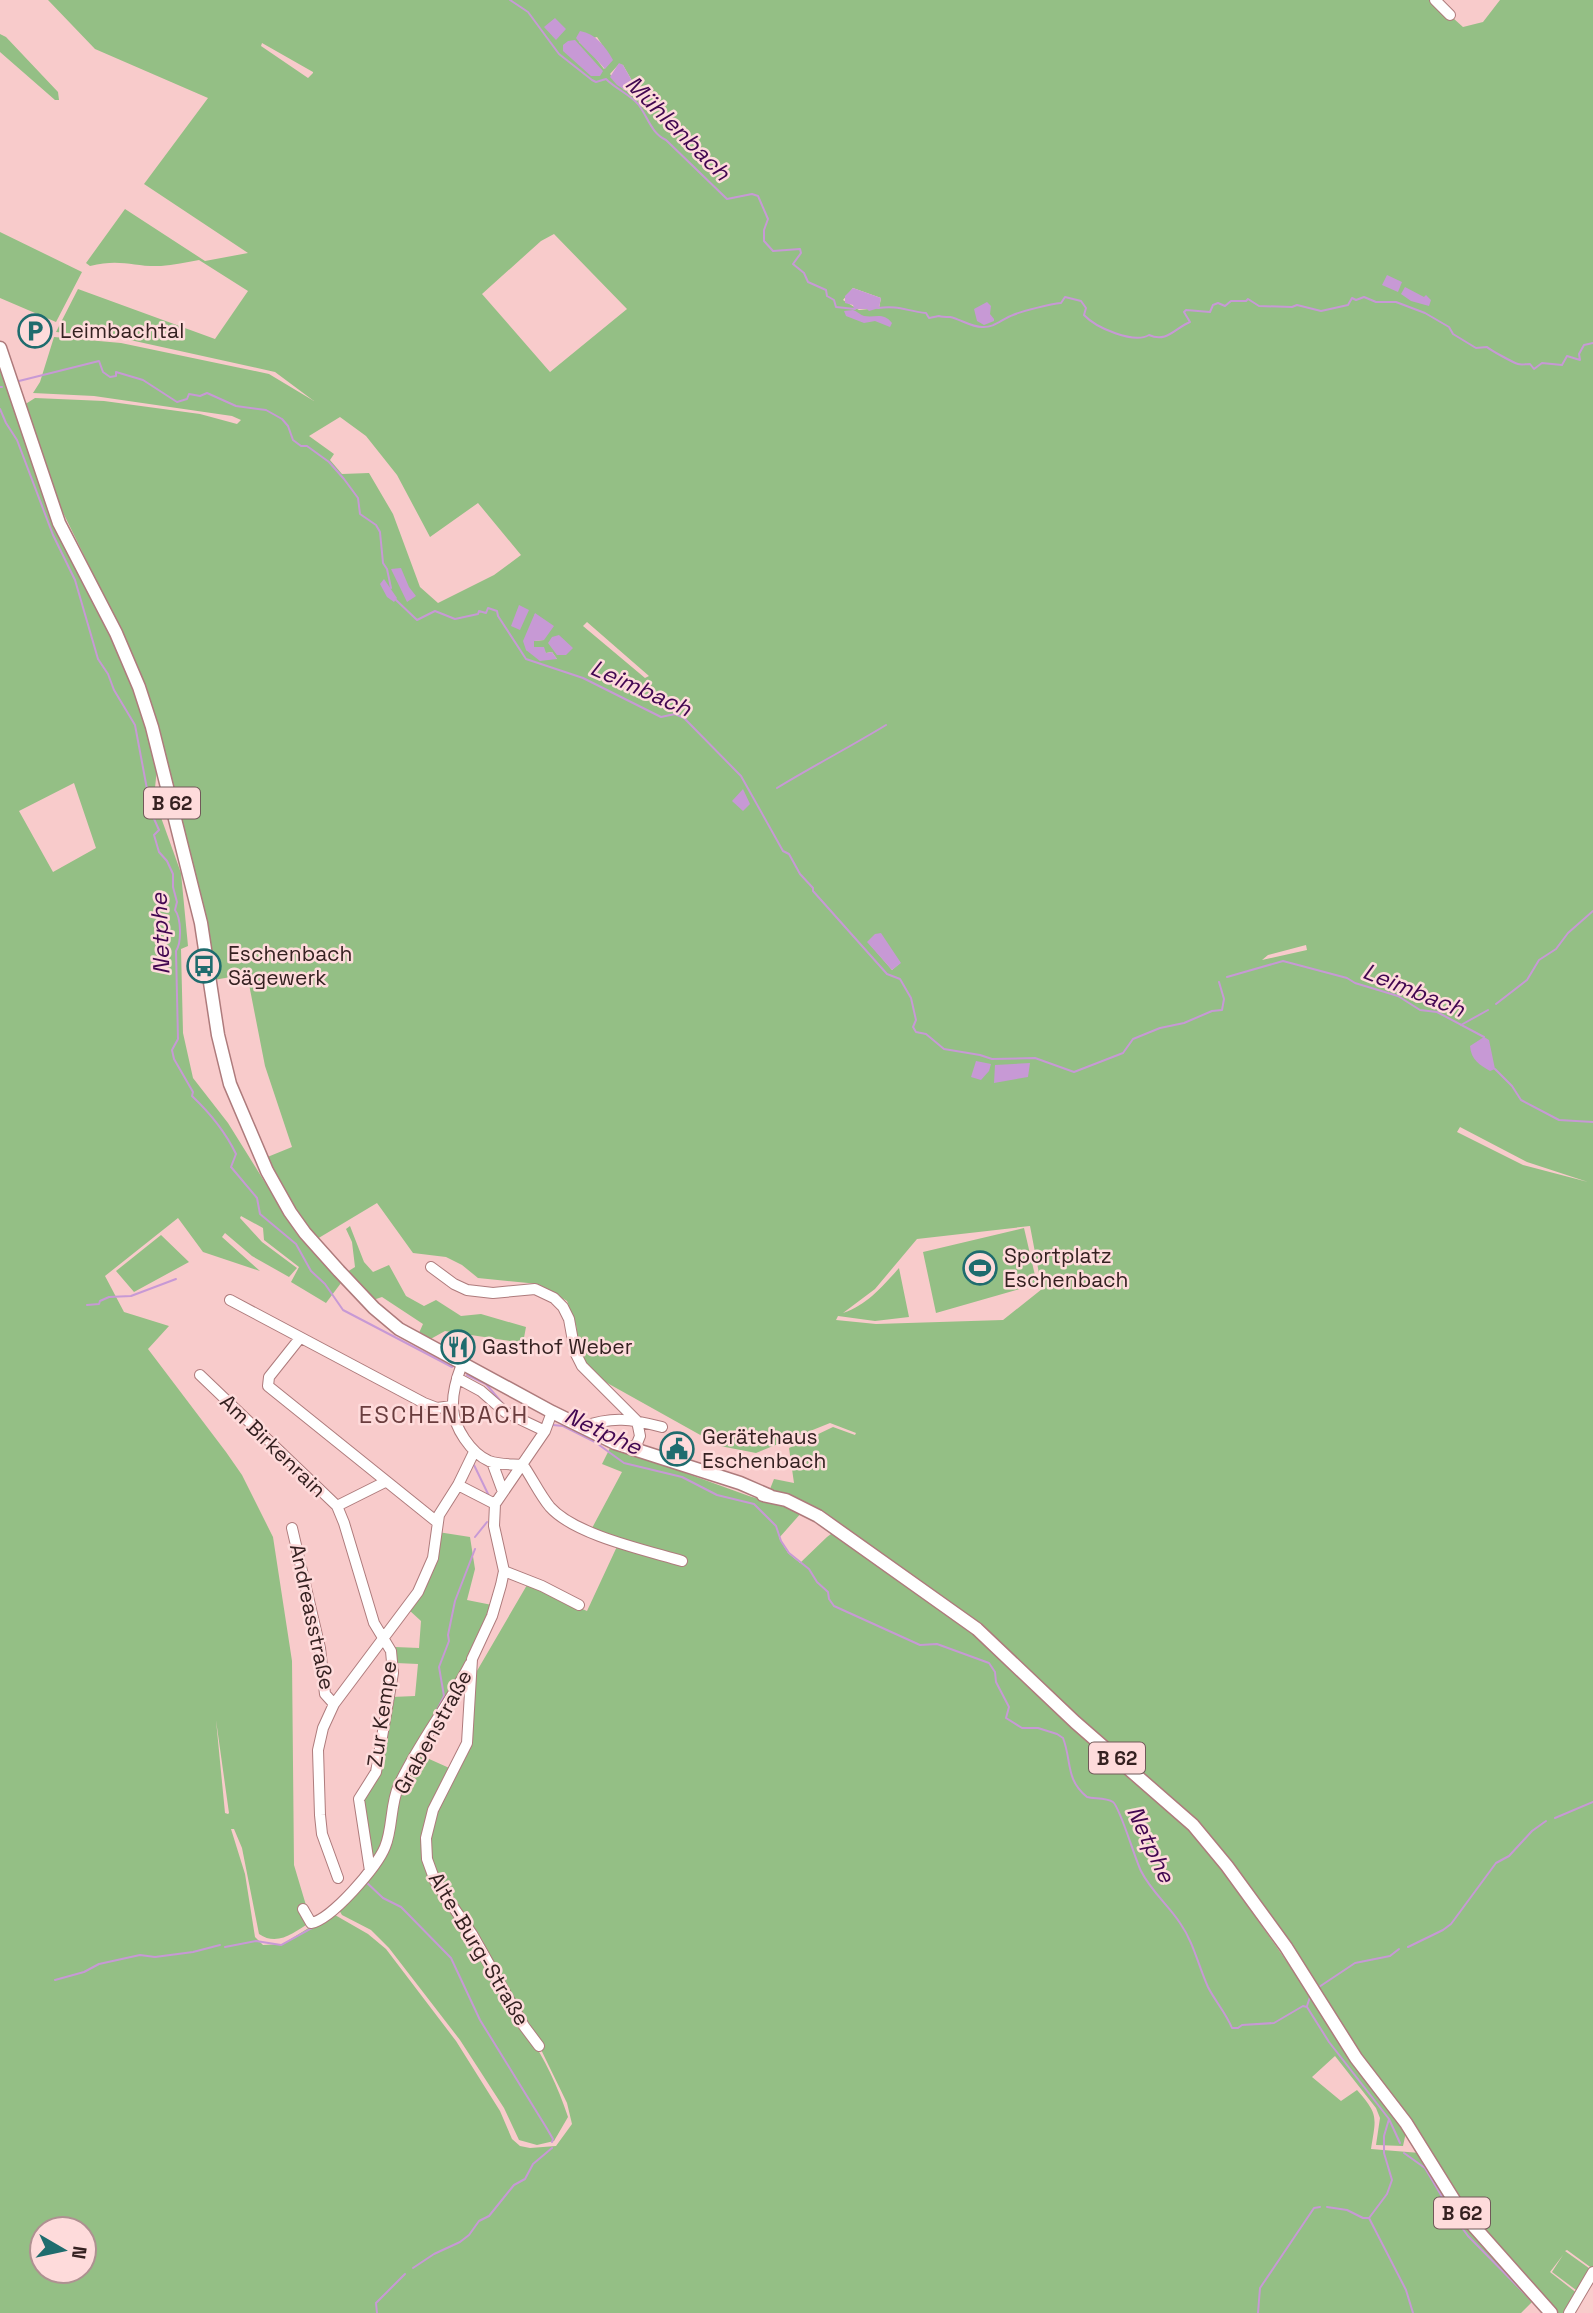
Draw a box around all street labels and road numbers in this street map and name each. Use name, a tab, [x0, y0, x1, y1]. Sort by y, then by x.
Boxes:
road number: B 62	[144, 788, 200, 818]
street label: Am Birkenrain	[215, 1388, 332, 1503]
street label: Andreasstraße	[284, 1542, 341, 1692]
street label: Zur Kempe	[361, 1659, 402, 1769]
street label: Grabenstraße	[387, 1665, 478, 1799]
road number: B 62	[1089, 1742, 1145, 1774]
street label: Alte-Burg-Straße	[423, 1867, 536, 2031]
road number: B 62	[1434, 2198, 1490, 2228]

